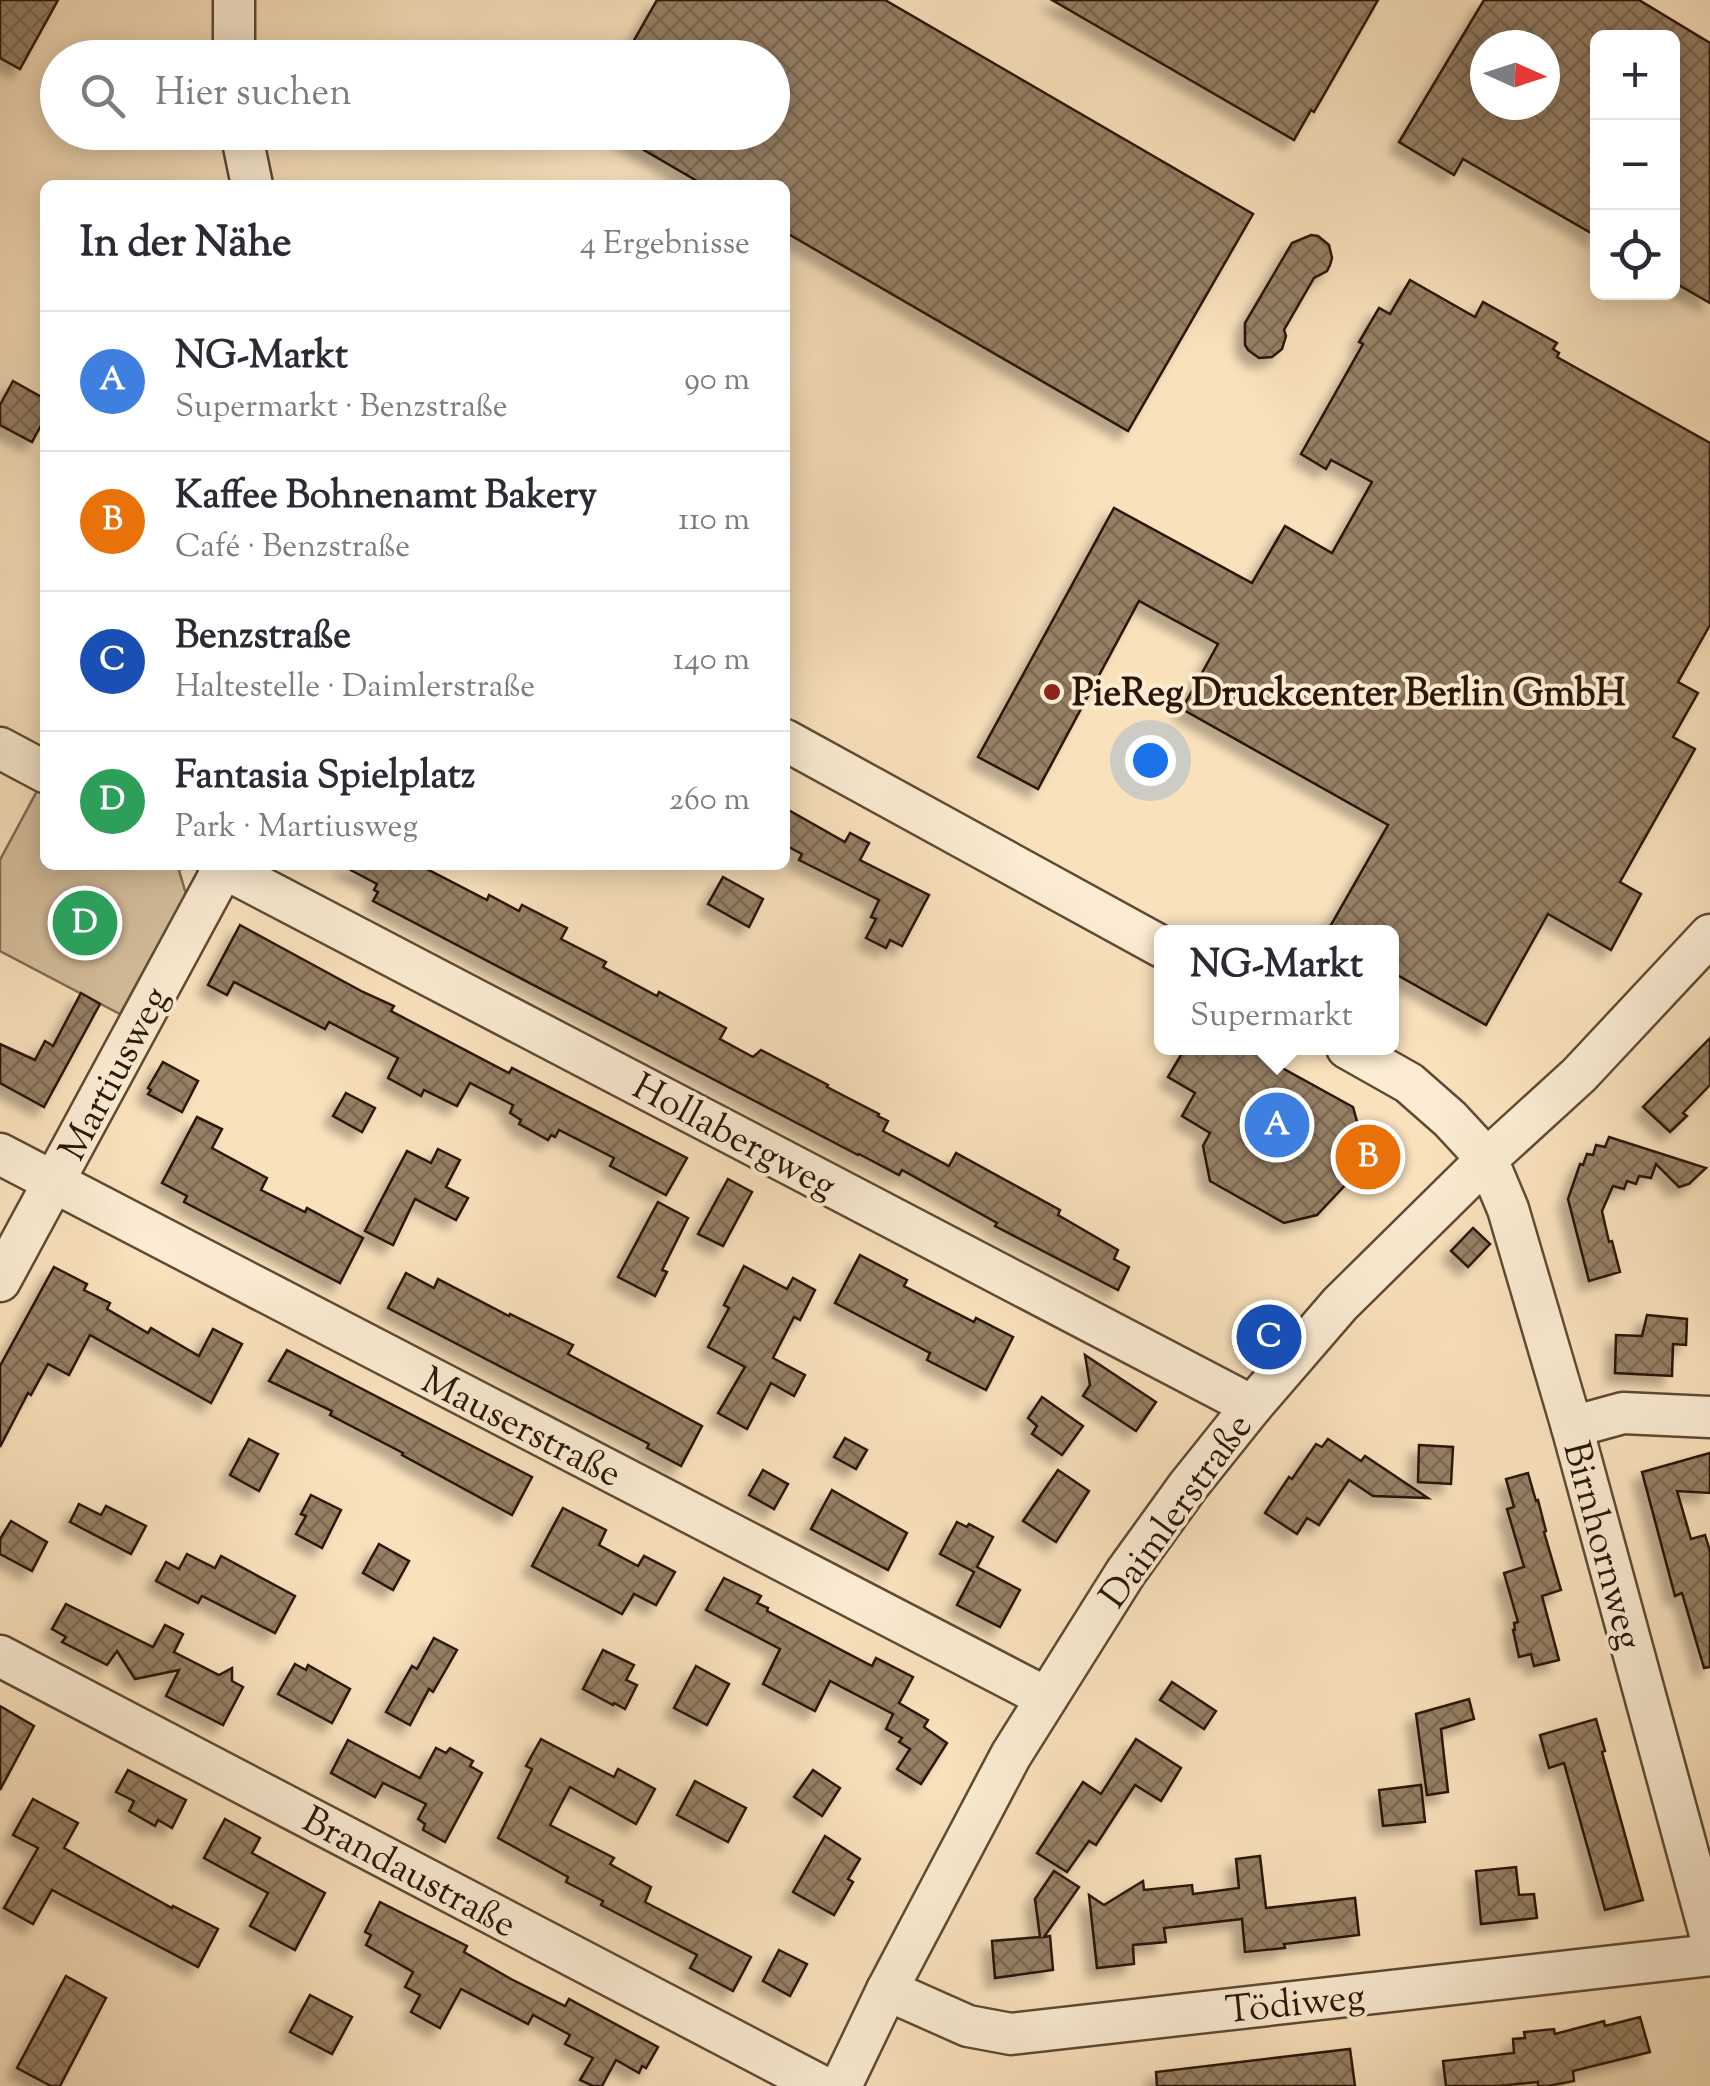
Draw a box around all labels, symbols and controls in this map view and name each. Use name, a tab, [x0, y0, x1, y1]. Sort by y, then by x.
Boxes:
north arrow	[1470, 30, 1560, 120]
map controls	[1590, 30, 1680, 300]
button: +	[1590, 30, 1680, 120]
search box	[40, 40, 790, 150]
icon: search	[75, 68, 130, 123]
text: Hier suchen	[155, 68, 352, 122]
button: −	[1590, 120, 1680, 210]
button: locate	[1590, 210, 1680, 300]
text: In der Nähe	[80, 215, 292, 275]
text: 4 Ergebnisse	[580, 222, 750, 268]
text: NG-Markt	[175, 331, 348, 385]
text: A	[100, 358, 125, 404]
text: 90 m	[684, 358, 750, 404]
text: Supermarkt · Benzstraße	[175, 385, 508, 431]
text: Kaffee Bohnenamt Bakery	[175, 471, 597, 525]
text: B	[102, 498, 123, 544]
text: 110 m	[678, 498, 750, 544]
text: Café · Benzstraße	[175, 525, 410, 571]
text: Benzstraße	[175, 611, 351, 665]
text: C	[100, 638, 125, 684]
text: 140 m	[673, 638, 750, 684]
text: Haltestelle · Daimlerstraße	[175, 665, 535, 711]
place label: PieReg Druckcenter Berlin GmbH	[1072, 669, 1626, 723]
marker: PieReg Druckcenter Berlin GmbH	[1041, 681, 1063, 703]
your location	[1125, 735, 1176, 786]
text: Fantasia Spielplatz	[175, 751, 475, 805]
text: D	[100, 778, 125, 824]
text: 260 m	[669, 778, 750, 824]
text: Park · Martiusweg	[175, 805, 418, 851]
pin: D	[52, 886, 118, 960]
popup	[1154, 925, 1399, 1055]
text: NG-Markt	[1190, 940, 1363, 994]
street label: Martiusweg	[48, 978, 185, 1172]
text: Supermarkt	[1190, 994, 1353, 1040]
street label: Hollabergweg	[622, 1062, 845, 1215]
pin: A	[1244, 1088, 1310, 1162]
pin: B	[1336, 1120, 1400, 1194]
pin: C	[1236, 1300, 1302, 1374]
street label: Mauserstraße	[411, 1356, 630, 1503]
street label: Daimlerstraße	[1089, 1404, 1268, 1621]
street label: Birnhornweg	[1546, 1436, 1654, 1656]
street label: Brandaustraße	[291, 1795, 525, 1954]
street label: Tödiweg	[1223, 1972, 1368, 2040]

